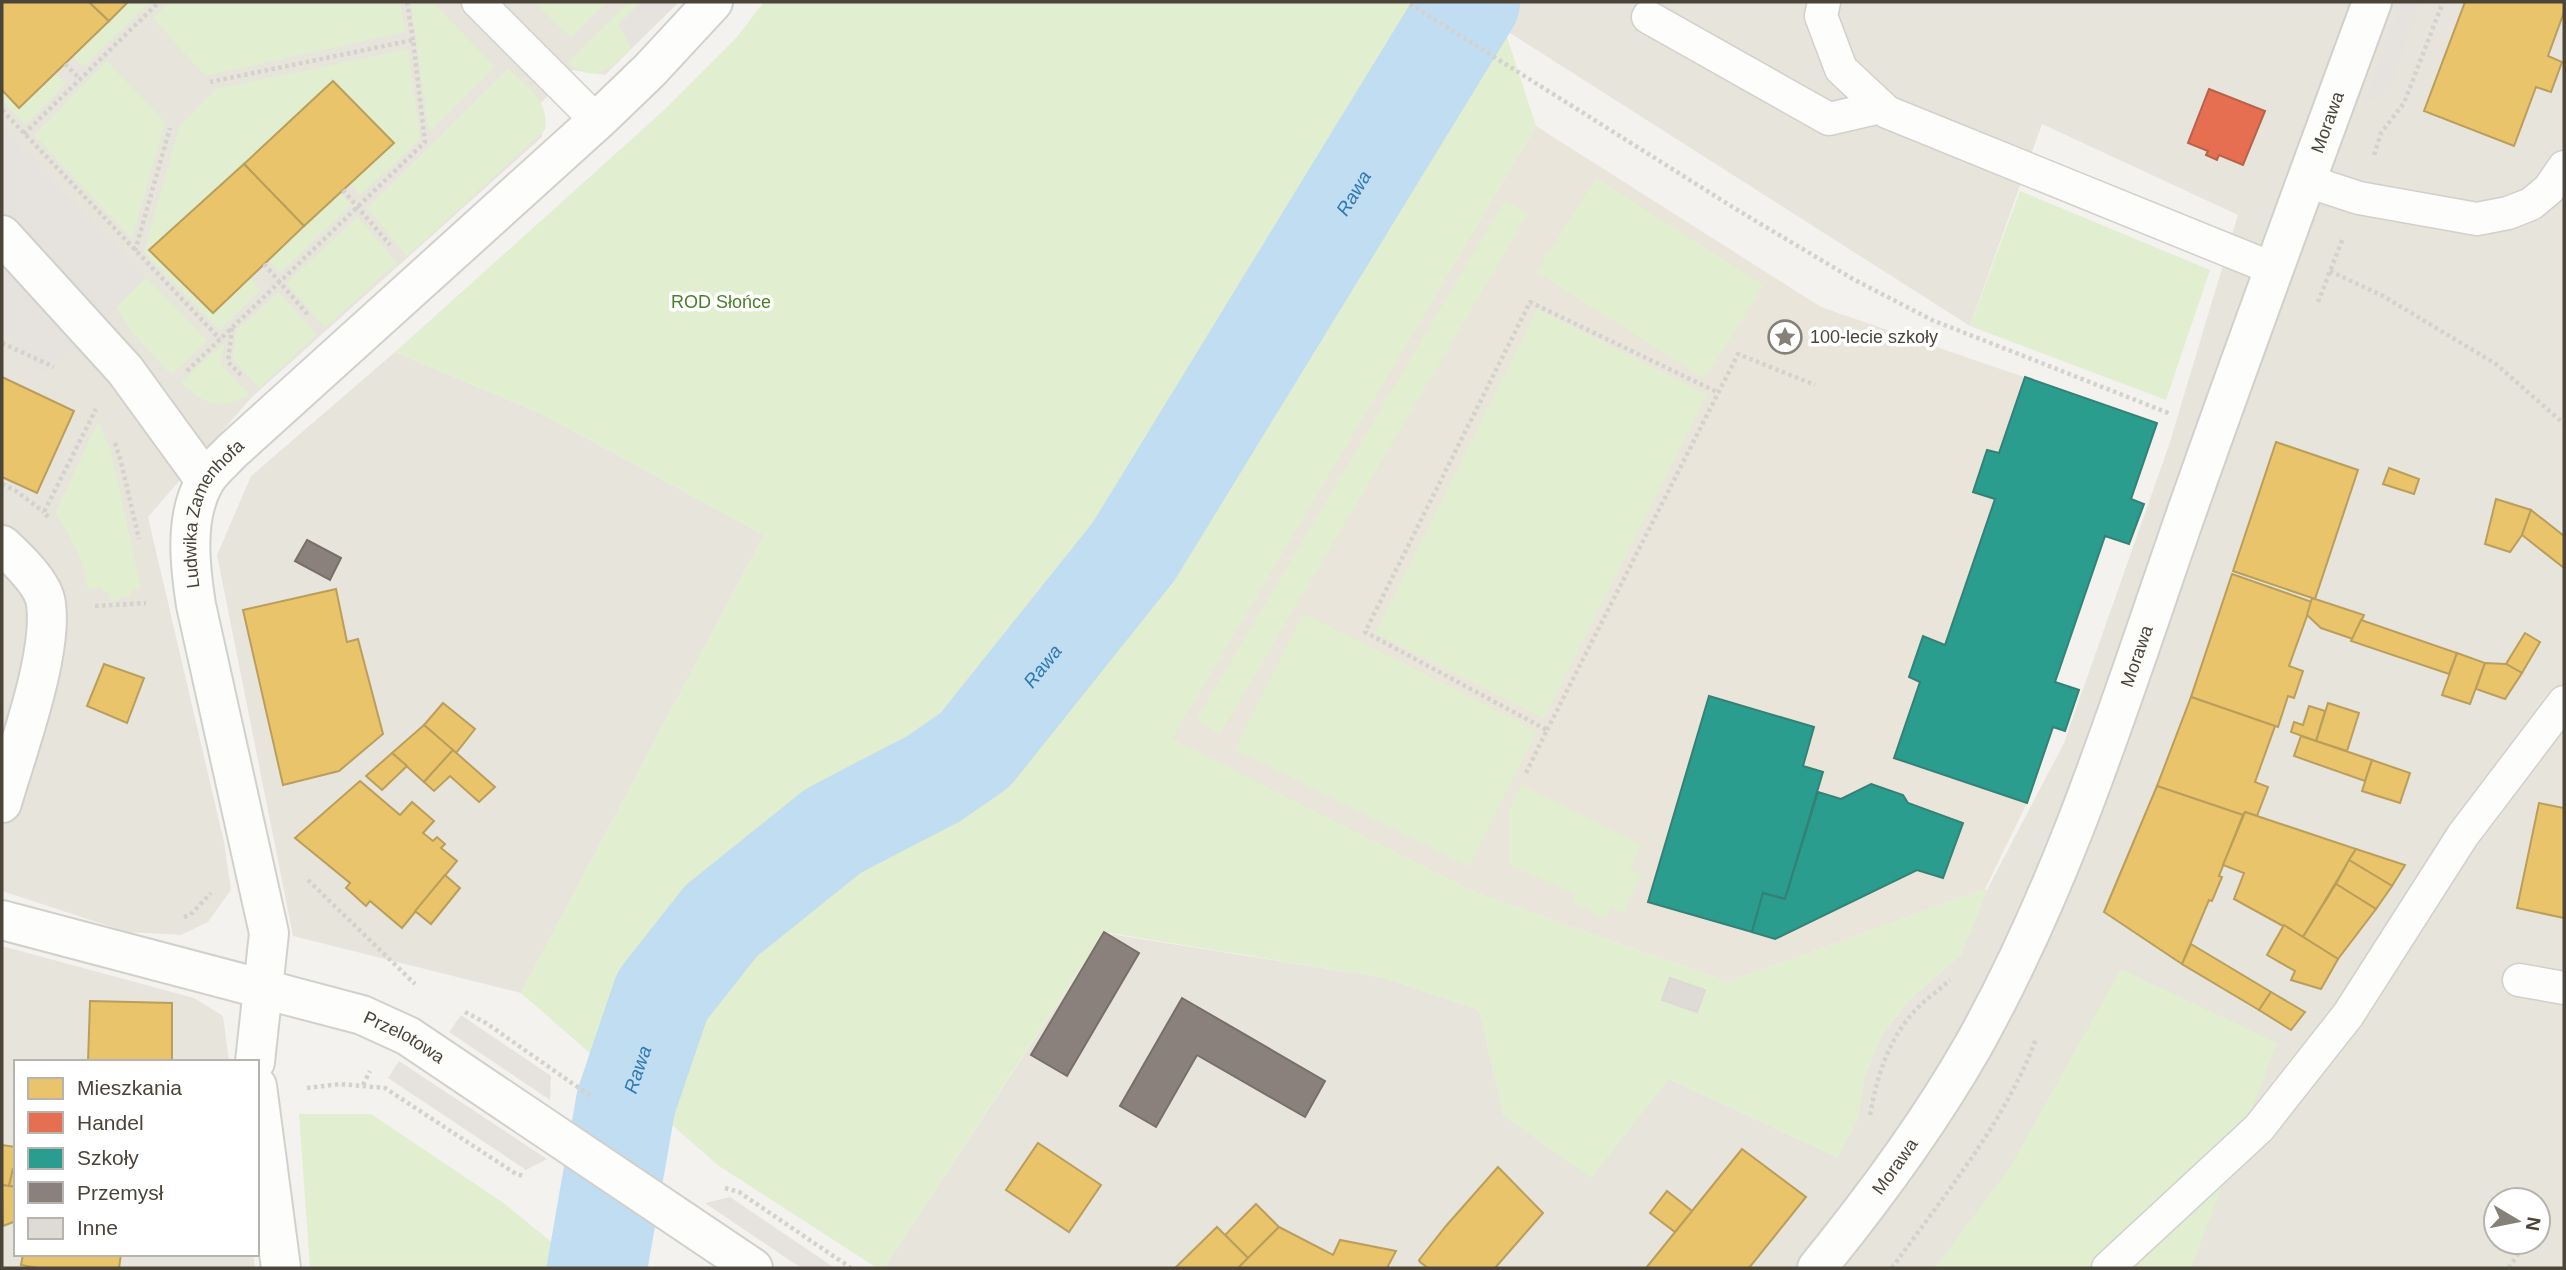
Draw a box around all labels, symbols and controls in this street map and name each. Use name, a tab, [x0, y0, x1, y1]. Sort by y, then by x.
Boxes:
street label: Morawa	[2307, 88, 2348, 156]
water label: Rawa	[1332, 167, 1375, 219]
park label: ROD Słońce	[671, 292, 771, 312]
place icon: 100-lecie szkoły	[1766, 318, 1804, 356]
place label: 100-lecie szkoły	[1810, 327, 1938, 347]
street label: Ludwika Zamenhofa	[180, 435, 248, 589]
street label: Morawa	[2117, 622, 2157, 690]
water label: Rawa	[1019, 641, 1066, 692]
street label: Przelotowa	[361, 1007, 449, 1068]
water label: Rawa	[620, 1043, 655, 1096]
legend	[14, 1060, 259, 1256]
text: Mieszkania	[77, 1076, 182, 1099]
text: Handel	[77, 1111, 144, 1134]
street label: Morawa	[1868, 1134, 1922, 1198]
text: Szkoły	[77, 1146, 139, 1169]
text: Przemysł	[77, 1181, 164, 1204]
north arrow	[2482, 1186, 2552, 1256]
text: N	[2522, 1215, 2545, 1232]
text: Inne	[77, 1216, 118, 1239]

